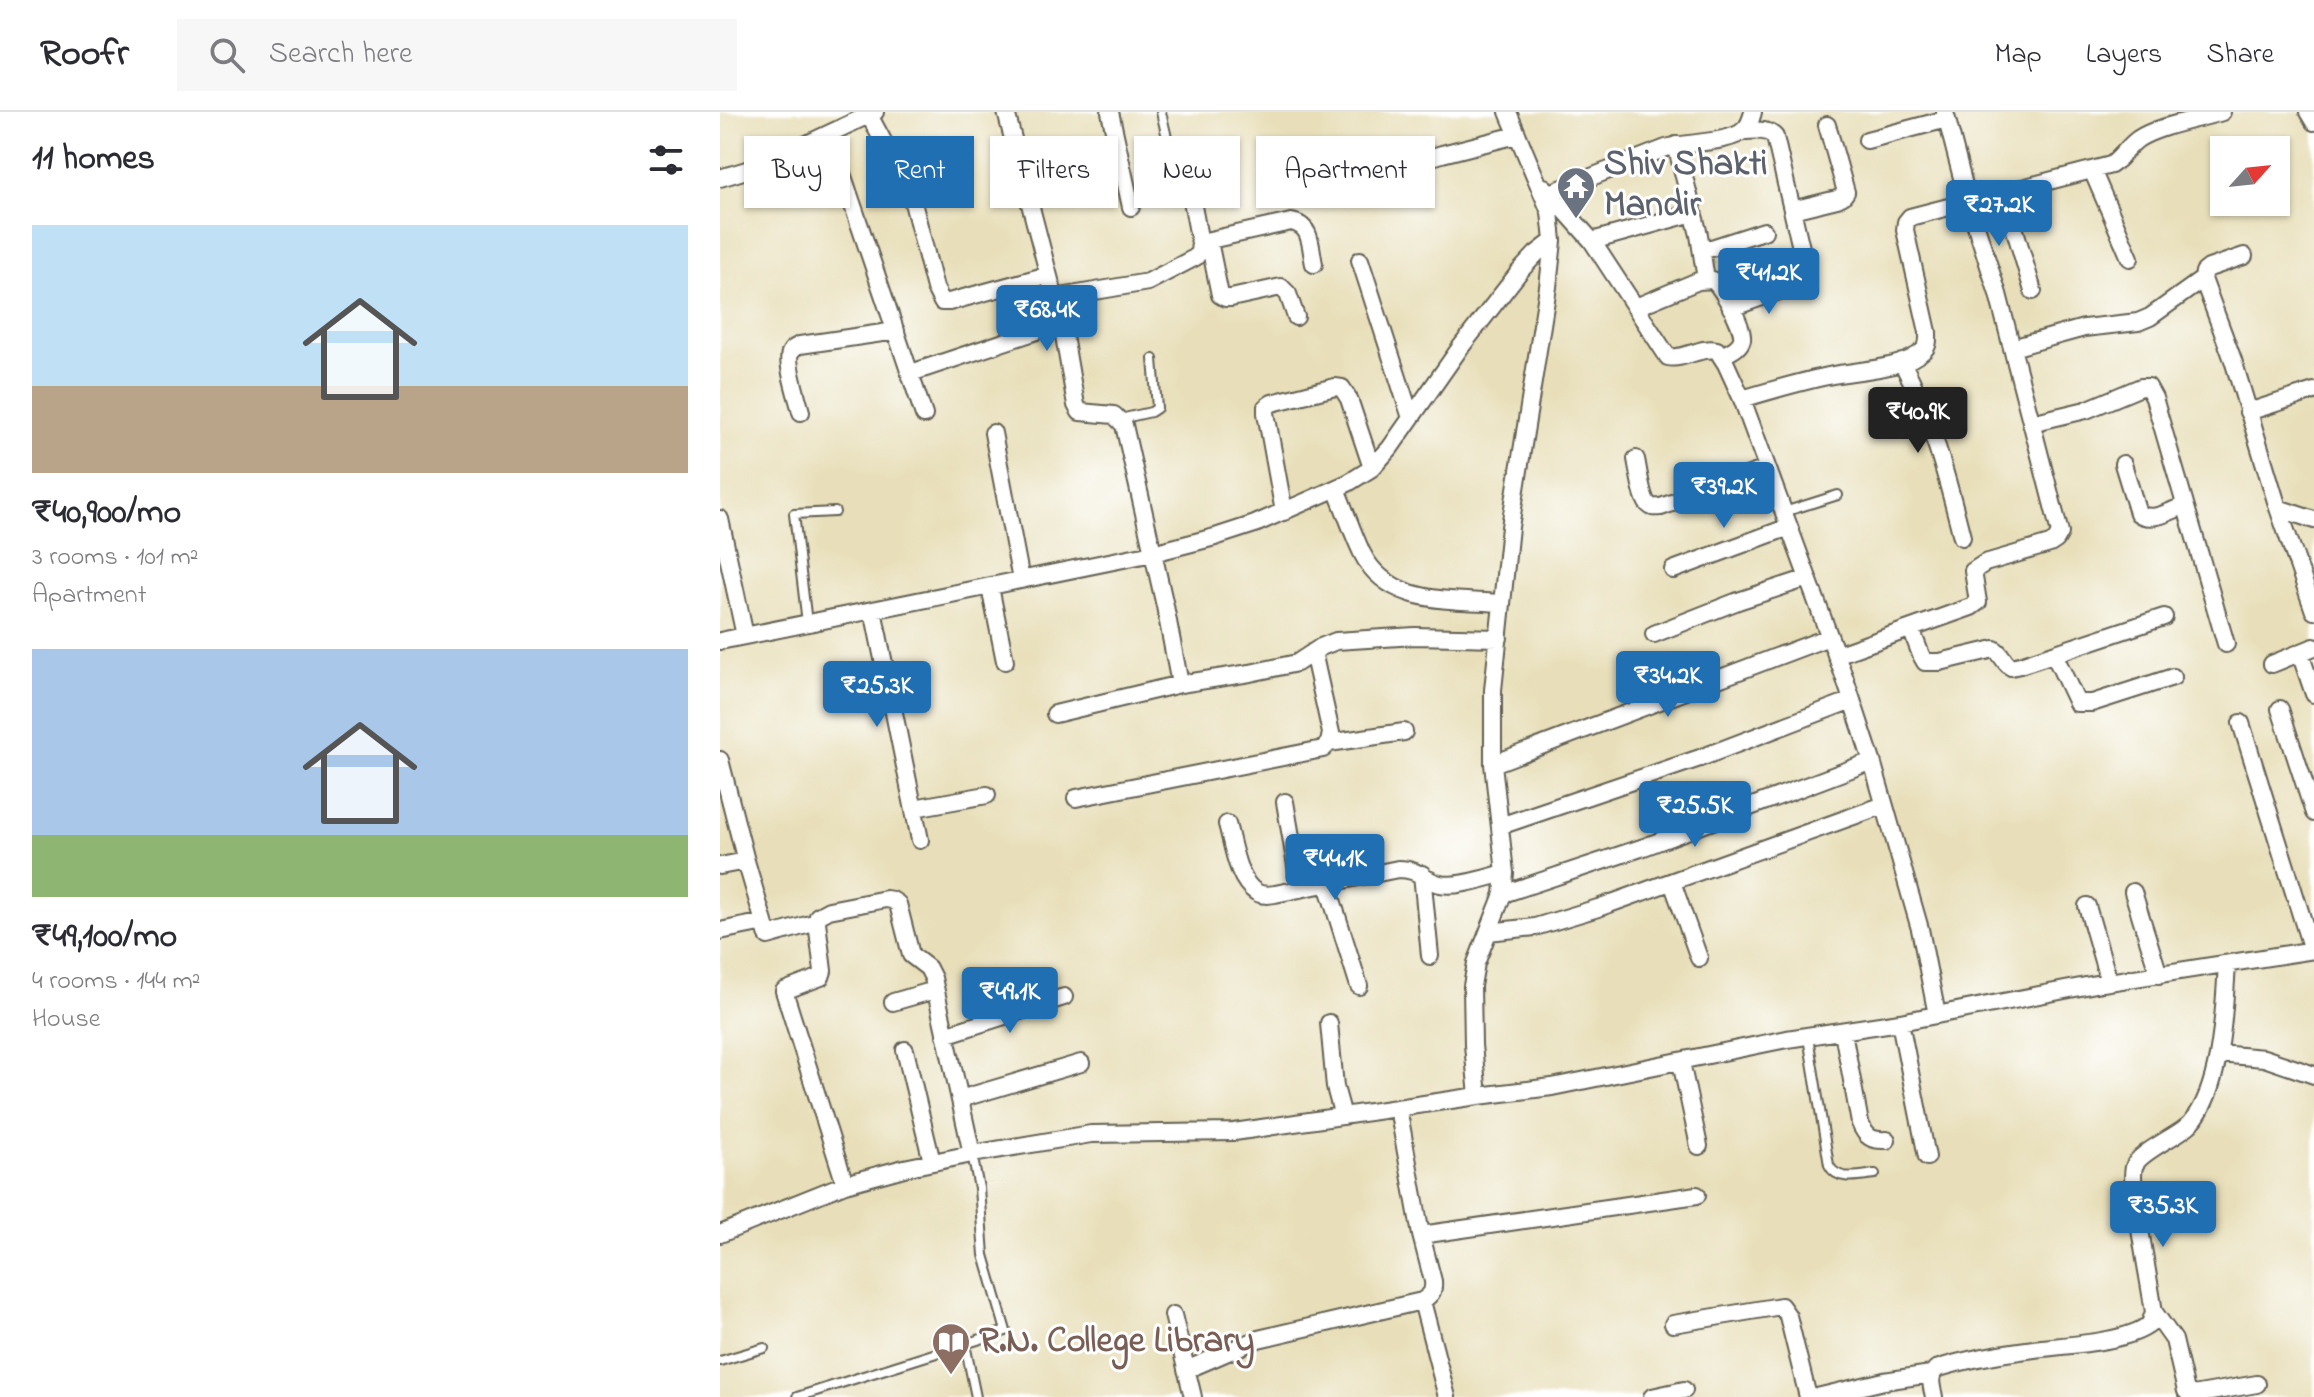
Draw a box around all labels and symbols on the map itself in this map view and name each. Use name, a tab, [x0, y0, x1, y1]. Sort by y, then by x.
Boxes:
north arrow	[2210, 136, 2290, 216]
place label: Shiv Shakti Mandir	[1604, 139, 1768, 233]
temple icon: Shiv Shakti Mandir	[1555, 165, 1597, 220]
pin: ₹27.2K	[1934, 180, 2064, 248]
pin: ₹41.2K	[1704, 248, 1834, 316]
pin: ₹68.4K	[982, 285, 1112, 353]
pin: ₹40.9K	[1853, 387, 1983, 455]
pin: ₹39.2K	[1659, 462, 1789, 530]
pin: ₹34.2K	[1603, 651, 1733, 719]
pin: ₹25.3K	[812, 661, 942, 729]
pin: ₹25.5K	[1630, 781, 1760, 849]
pin: ₹44.1K	[1270, 834, 1400, 902]
pin: ₹49.1K	[945, 967, 1075, 1035]
pin: ₹35.3K	[2098, 1181, 2228, 1249]
place label: R.N. College Library	[979, 1316, 1254, 1370]
library icon: R.N. College Library	[930, 1321, 972, 1376]

